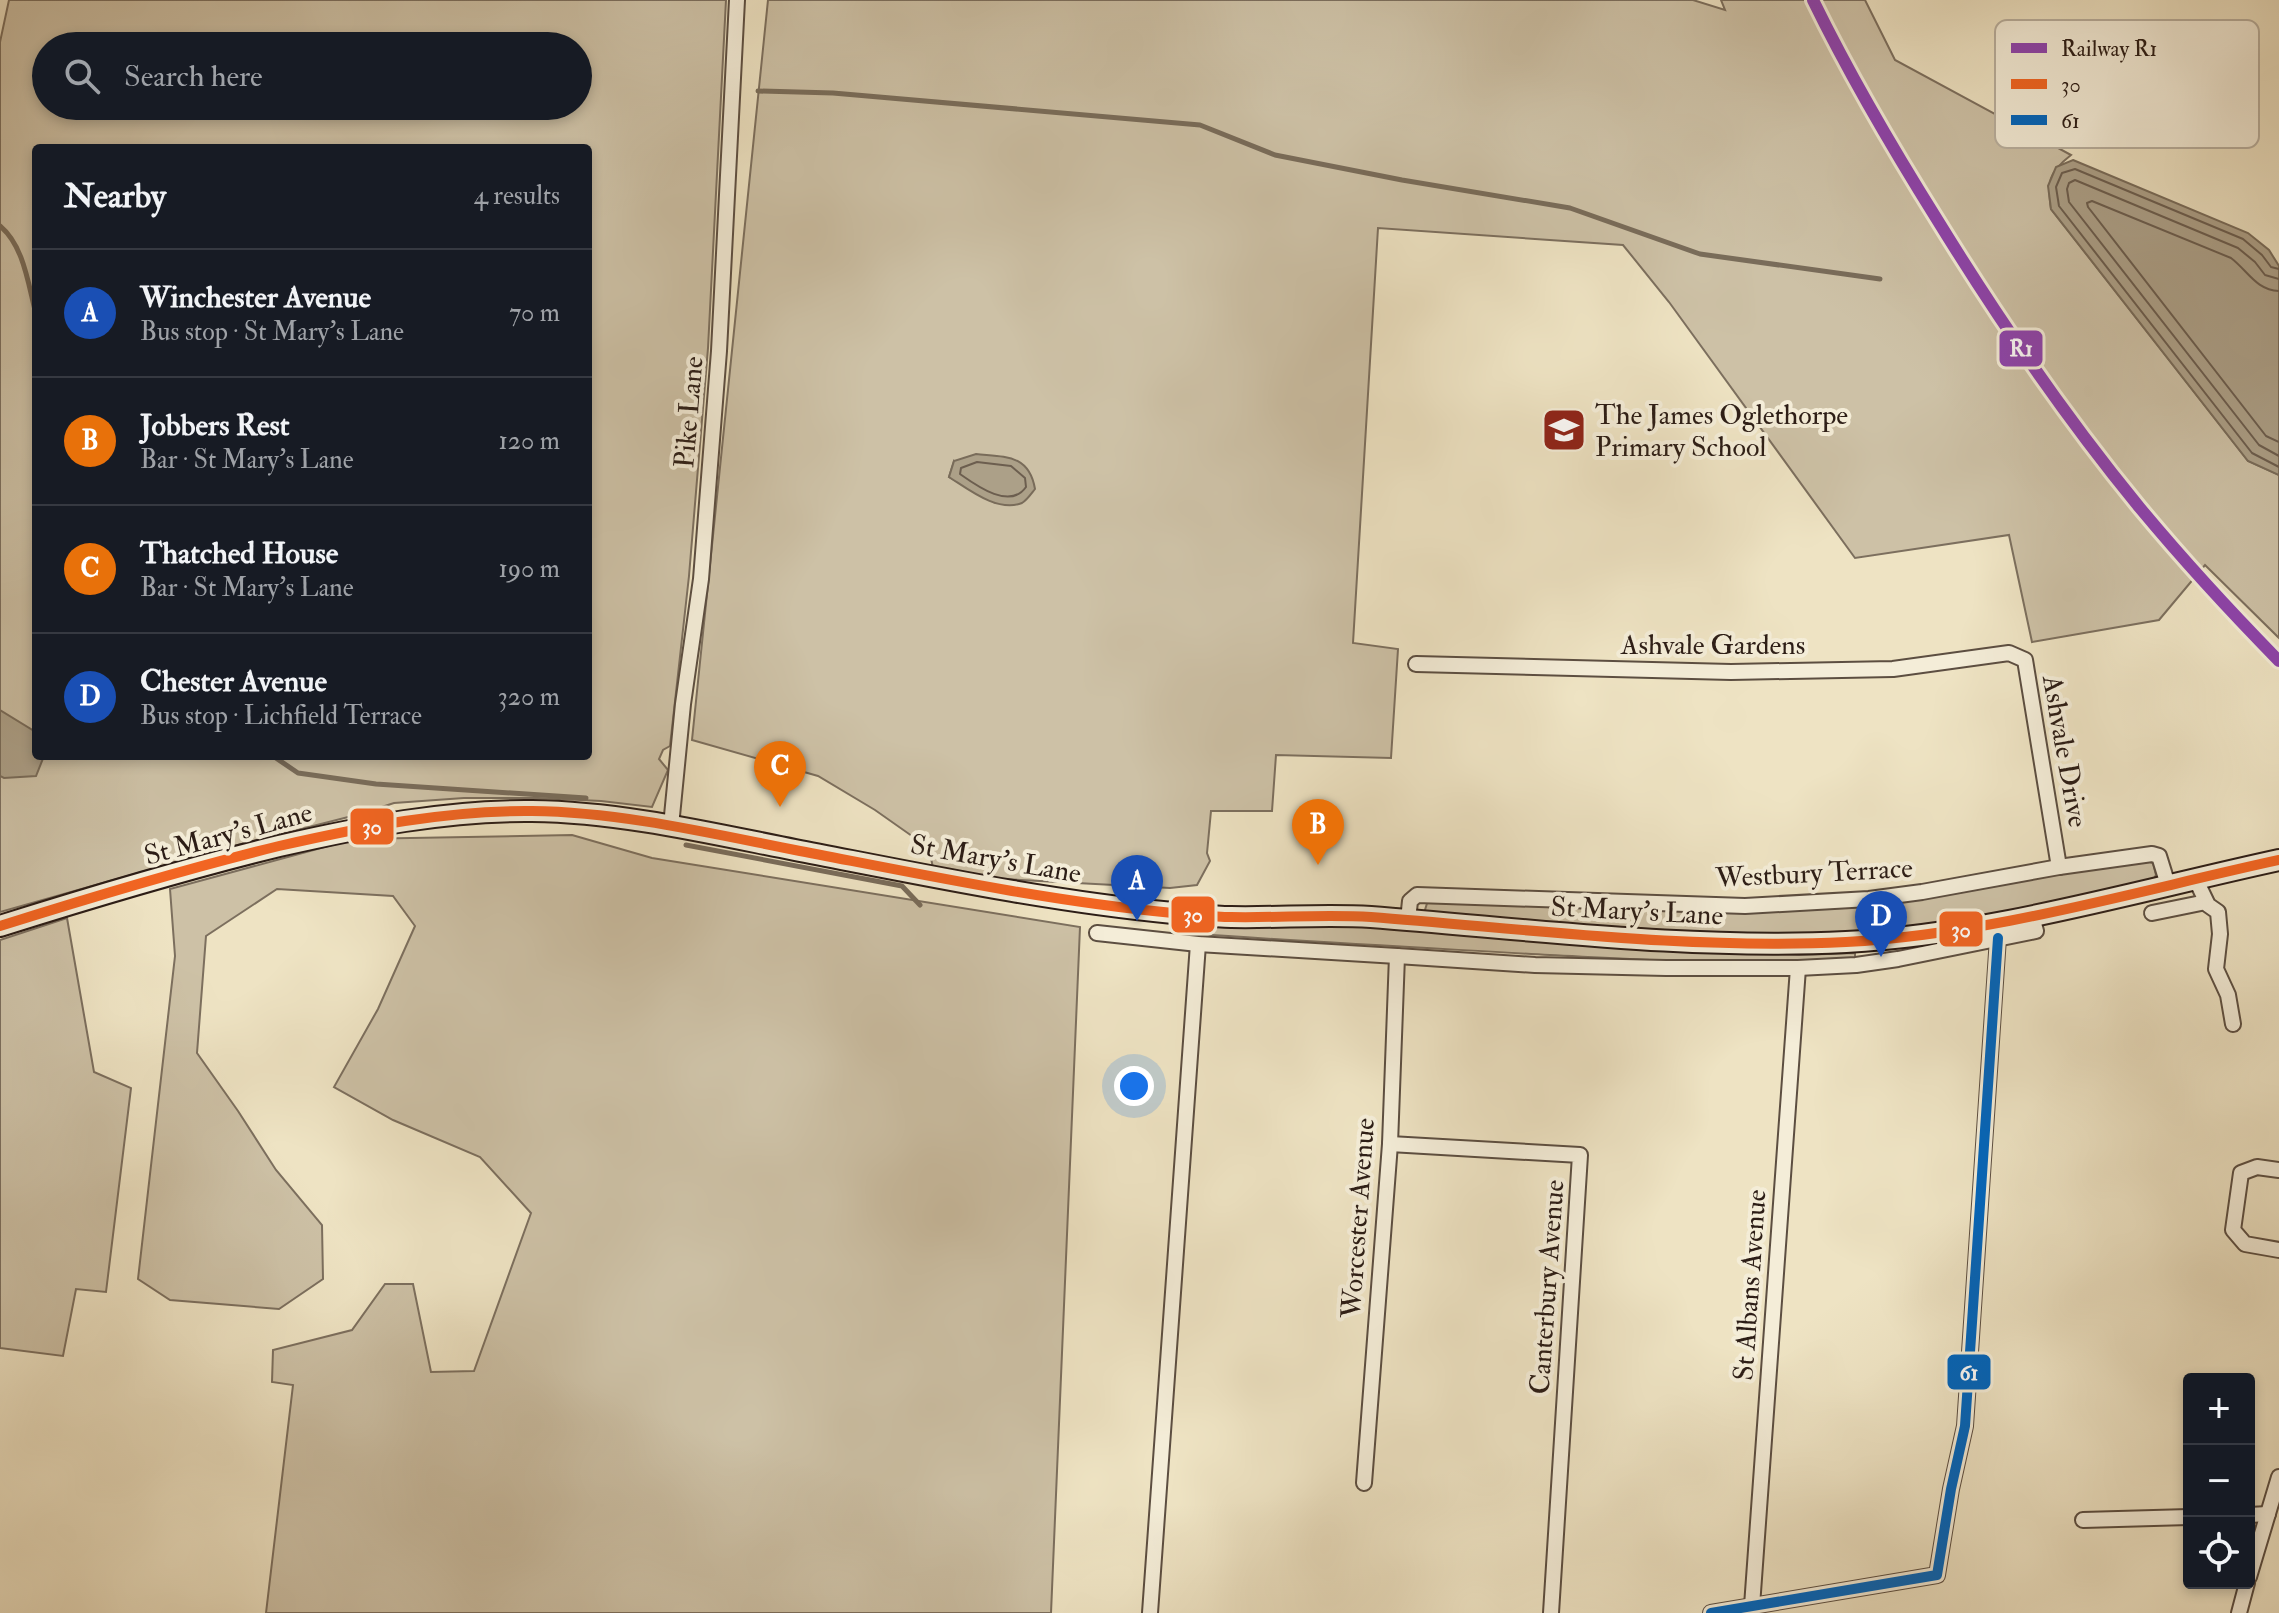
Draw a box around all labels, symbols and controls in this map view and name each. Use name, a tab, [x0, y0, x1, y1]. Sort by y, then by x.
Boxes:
legend	[1995, 20, 2259, 148]
search box	[32, 32, 592, 120]
text: Railway R1	[2061, 35, 2157, 63]
icon: search	[60, 54, 104, 98]
text: Search here	[124, 58, 263, 95]
text: 30	[2061, 71, 2081, 99]
text: 61	[2061, 107, 2080, 135]
text: Nearby	[64, 175, 166, 218]
text: 4 results	[474, 180, 560, 212]
text: Winchester Avenue	[140, 279, 371, 316]
text: A	[82, 297, 98, 329]
text: 70 m	[509, 297, 560, 329]
text: Bus stop · St Mary's Lane	[140, 316, 404, 348]
line badge: R1	[1998, 329, 2044, 368]
text: R1	[2009, 335, 2033, 363]
street label: Pike Lane	[667, 354, 712, 470]
place label: The James Oglethorpe Primary School	[1595, 398, 1848, 465]
school or university icon: The James Oglethorpe Primary School	[1540, 406, 1588, 454]
text: Jobbers Rest	[140, 407, 290, 444]
text: B	[81, 425, 99, 457]
text: 120 m	[499, 425, 560, 457]
text: Bar · St Mary's Lane	[140, 444, 354, 476]
text: Thatched House	[140, 535, 338, 572]
text: C	[80, 553, 100, 585]
text: 190 m	[499, 553, 560, 585]
text: Bar · St Mary's Lane	[140, 572, 354, 604]
street label: Ashvale Gardens	[1620, 628, 1805, 663]
text: Chester Avenue	[140, 663, 327, 700]
street label: Ashvale Drive	[2034, 672, 2095, 830]
text: D	[79, 681, 101, 713]
text: 320 m	[498, 681, 560, 713]
text: Bus stop · Lichfield Terrace	[140, 700, 422, 732]
pin: C	[754, 741, 806, 807]
street label: St Mary's Lane	[141, 795, 316, 874]
pin: B	[1292, 799, 1344, 865]
line badge: 30	[349, 807, 395, 846]
text: 30	[362, 813, 382, 841]
street label: St Mary's Lane	[908, 827, 1084, 892]
street label: Westbury Terrace	[1714, 851, 1914, 896]
pin: A	[1111, 855, 1163, 921]
street label: St Mary's Lane	[1550, 890, 1724, 934]
pin: D	[1855, 891, 1907, 957]
line badge: 30	[1170, 895, 1216, 934]
text: 30	[1183, 901, 1203, 929]
line badge: 30	[1938, 910, 1984, 948]
text: 30	[1951, 916, 1971, 944]
your location	[1114, 1066, 1154, 1106]
street label: Worcester Avenue	[1334, 1117, 1383, 1320]
street label: Canterbury Avenue	[1523, 1178, 1572, 1396]
street label: St Albans Avenue	[1726, 1188, 1775, 1382]
line badge: 61	[1946, 1353, 1992, 1391]
text: 61	[1960, 1359, 1979, 1387]
map controls	[2183, 1373, 2255, 1589]
button: +	[2183, 1373, 2255, 1445]
button: −	[2183, 1445, 2255, 1517]
button: locate	[2183, 1517, 2255, 1589]

